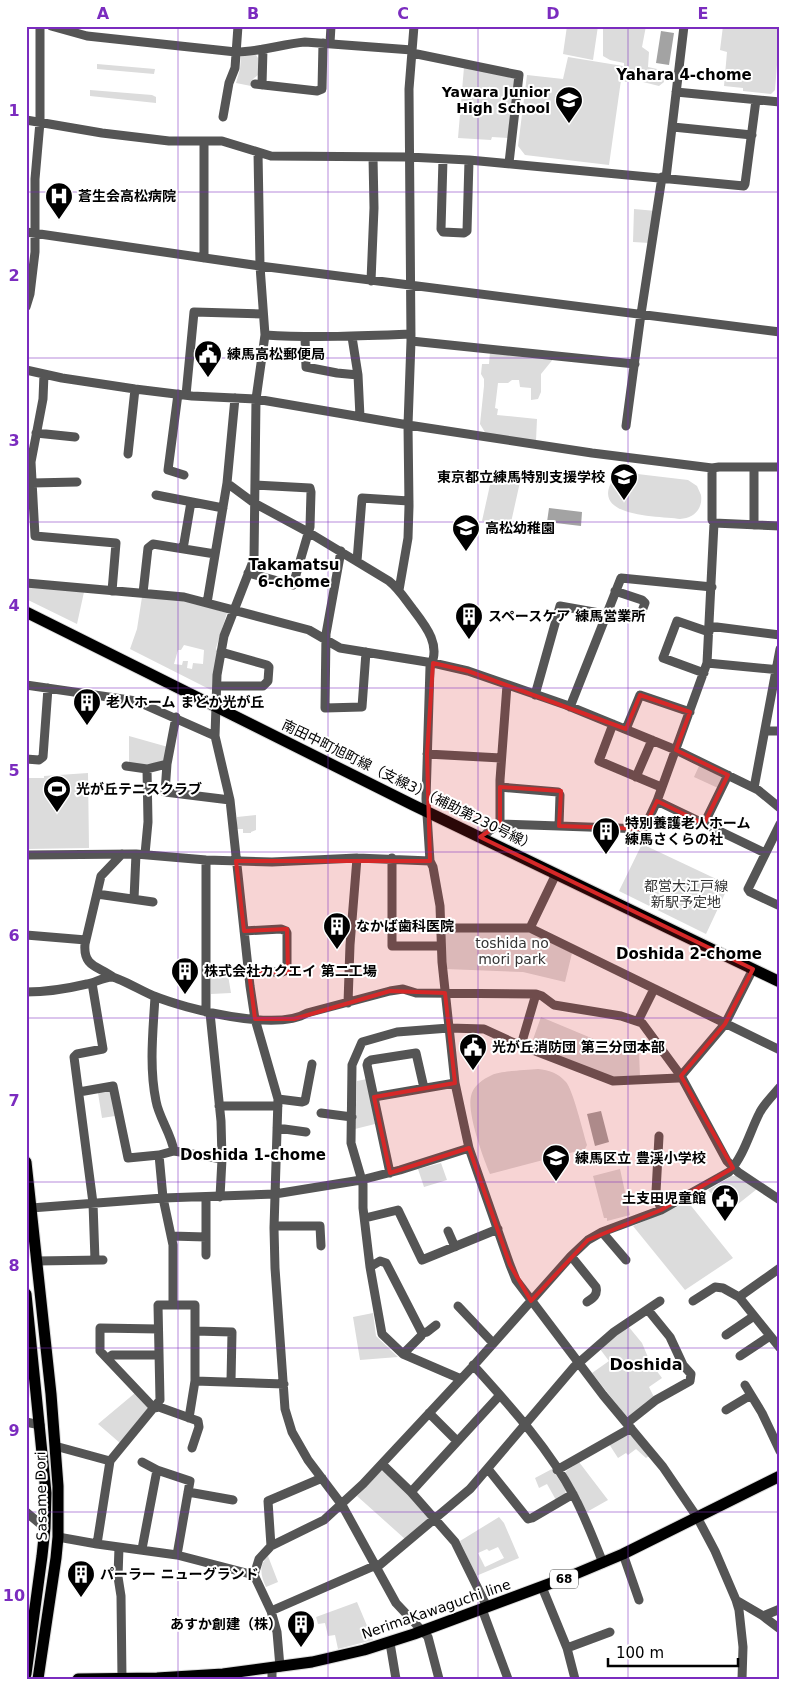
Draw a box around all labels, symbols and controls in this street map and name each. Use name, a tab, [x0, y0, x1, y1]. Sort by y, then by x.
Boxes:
text: A	[97, 4, 110, 23]
text: B	[247, 4, 259, 23]
text: C	[397, 4, 409, 23]
text: D	[546, 4, 560, 23]
text: E	[698, 4, 708, 23]
district label: Yahara 4-chome	[615, 66, 752, 84]
place label: Yawara Junior High School	[441, 84, 550, 116]
school or university icon: Yawara Junior High School	[554, 85, 584, 124]
text: 1	[8, 101, 20, 120]
hospital icon: 蒼生会高松病院	[44, 181, 74, 220]
place label: 蒼生会高松病院	[78, 188, 176, 204]
text: 2	[8, 266, 20, 285]
public building icon: 練馬高松郵便局	[193, 339, 223, 378]
place label: 練馬高松郵便局	[227, 346, 325, 362]
text: 3	[8, 431, 20, 450]
school or university icon: 東京都立練馬特別支援学校	[609, 462, 639, 501]
place label: 東京都立練馬特別支援学校	[437, 469, 605, 485]
school or university icon: 高松幼稚園	[451, 513, 481, 552]
place label: 高松幼稚園	[485, 520, 555, 536]
district label: Takamatsu 6-chome	[248, 556, 340, 591]
text: 4	[8, 596, 20, 615]
building icon: スペースケア 練馬営業所	[454, 601, 484, 640]
place label: スペースケア 練馬営業所	[488, 608, 645, 624]
building icon: 老人ホーム まどか光が丘	[72, 687, 102, 726]
place label: 老人ホーム まどか光が丘	[106, 694, 264, 710]
street label: 南田中町旭町線（支線3）（補助第230号線）	[279, 716, 539, 854]
text: 5	[8, 761, 20, 780]
sports icon: 光が丘テニスクラブ	[42, 774, 72, 813]
place label: 光が丘テニスクラブ	[76, 781, 202, 797]
place label: 特別養護老人ホーム 練馬さくらの社	[625, 815, 751, 847]
building icon: 特別養護老人ホーム 練馬さくらの社	[591, 816, 621, 855]
park label: 都営大江戸線 新駅予定地	[644, 878, 728, 910]
building icon: なかば歯科医院	[322, 911, 352, 950]
place label: なかば歯科医院	[356, 918, 454, 934]
text: 6	[8, 926, 20, 945]
park label: toshida no mori park	[475, 935, 549, 967]
district label: Doshida 2-chome	[616, 945, 762, 963]
building icon: 株式会社カクエイ 第二工場	[170, 956, 200, 995]
place label: 株式会社カクエイ 第二工場	[204, 963, 377, 979]
public building icon: 光が丘消防団 第三分団本部	[458, 1032, 488, 1071]
place label: 光が丘消防団 第三分団本部	[492, 1039, 665, 1055]
text: 7	[8, 1091, 20, 1110]
school or university icon: 練馬区立 豊渓小学校	[541, 1143, 571, 1182]
district label: Doshida 1-chome	[180, 1146, 326, 1164]
place label: 練馬区立 豊渓小学校	[575, 1150, 706, 1166]
public building icon: 土支田児童館	[710, 1183, 740, 1222]
place label: 土支田児童館	[622, 1190, 706, 1206]
text: 8	[8, 1256, 20, 1275]
district label: Doshida	[610, 1355, 682, 1374]
text: 9	[8, 1421, 20, 1440]
street label: Sasame Dori	[32, 1451, 50, 1541]
building icon: パーラー ニューグランド	[66, 1559, 96, 1598]
place label: パーラー ニューグランド	[100, 1566, 259, 1582]
road number: 68	[550, 1570, 578, 1588]
street label: NerimaKawaguchi line	[359, 1576, 513, 1642]
text: 10	[3, 1586, 25, 1605]
building icon: あすか創建（株）	[286, 1609, 316, 1648]
place label: あすか創建（株）	[170, 1616, 282, 1632]
scale bar	[608, 1635, 738, 1667]
text: 100 m	[616, 1644, 664, 1662]

